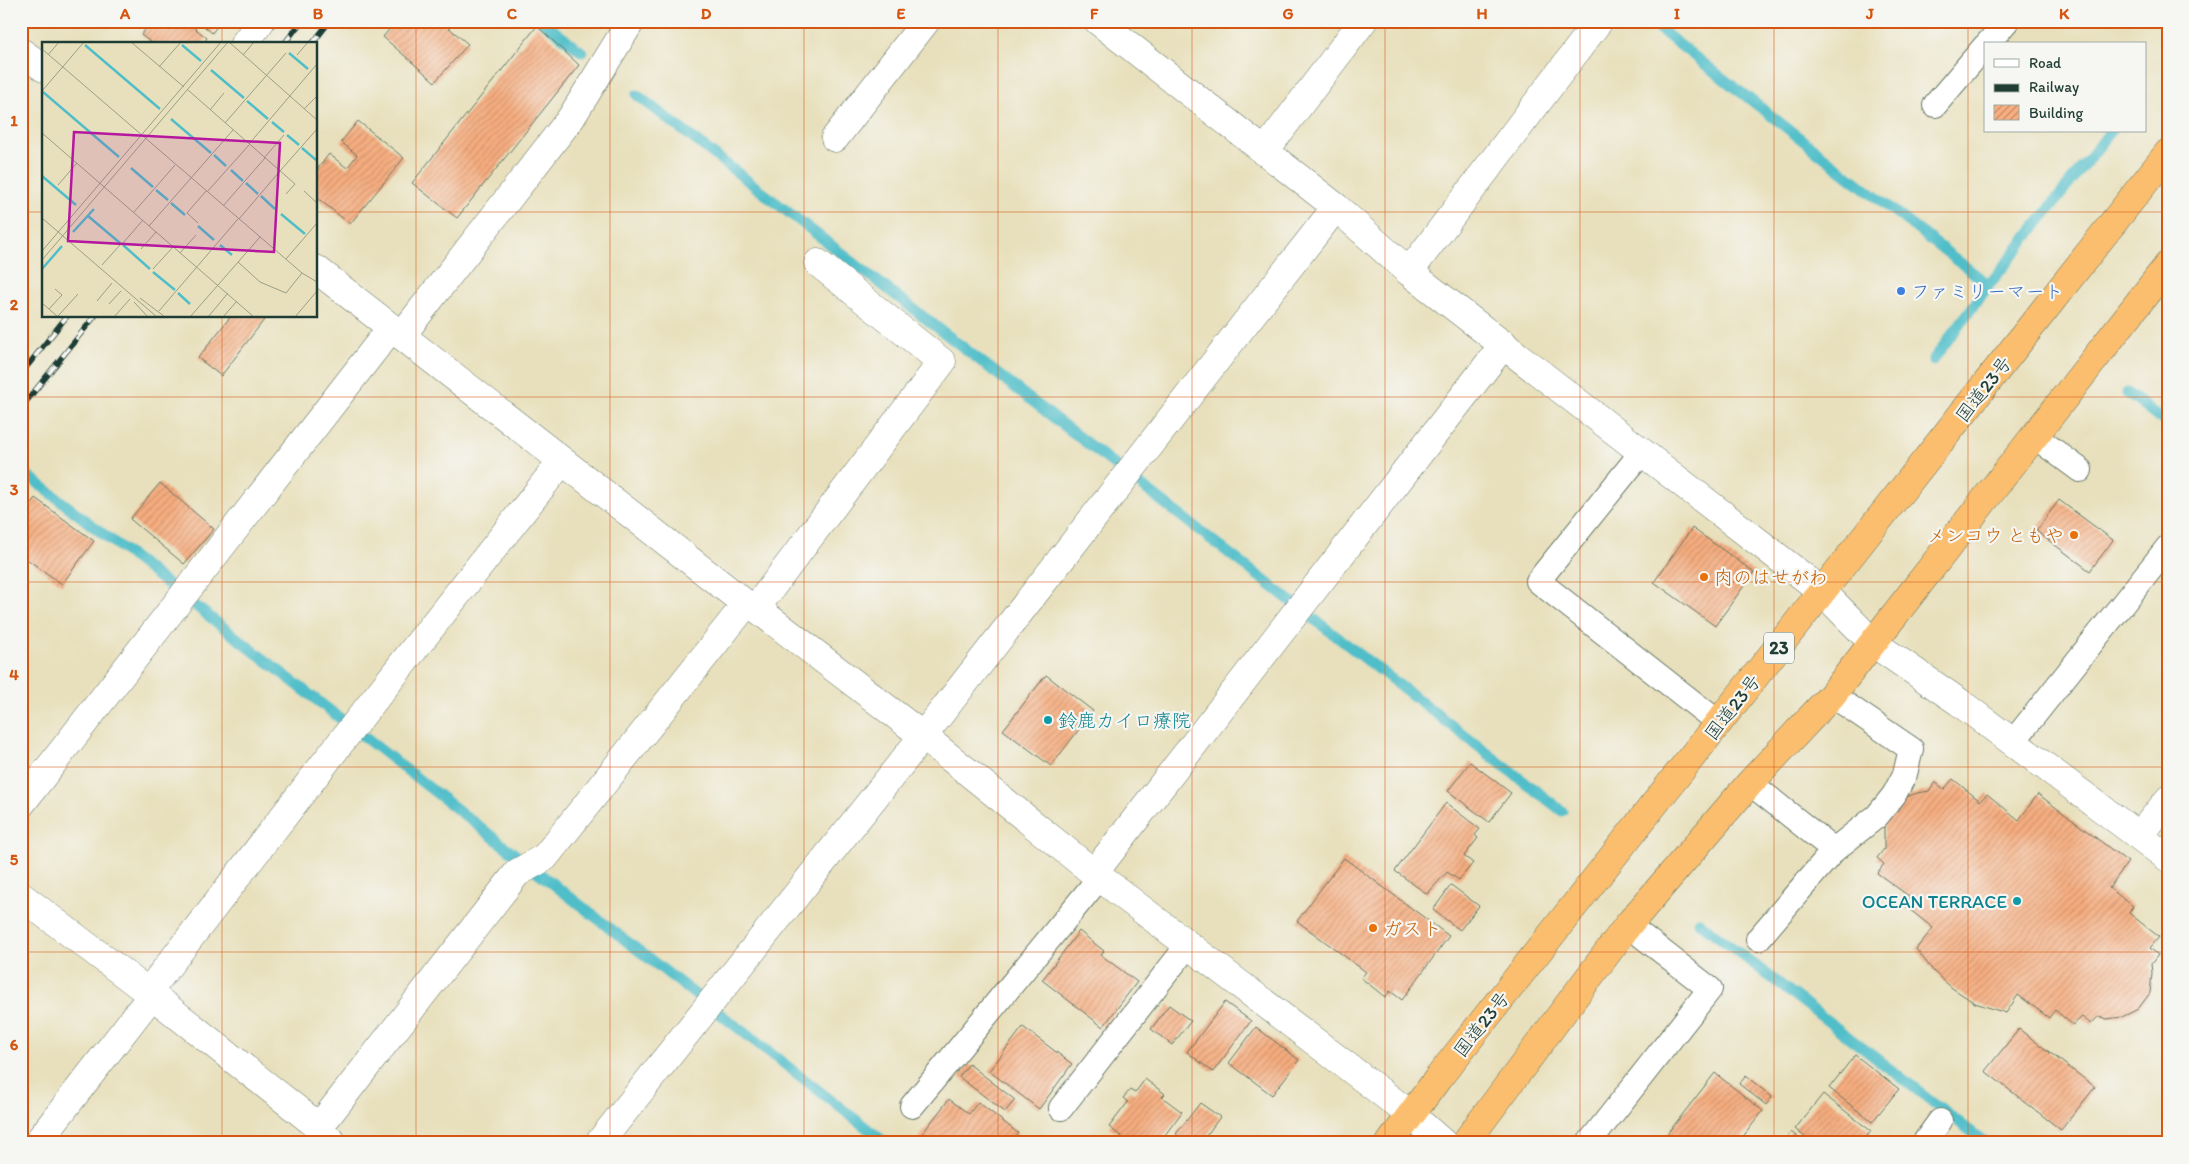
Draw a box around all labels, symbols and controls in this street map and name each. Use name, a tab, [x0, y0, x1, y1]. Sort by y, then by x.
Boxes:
text: A	[119, 4, 131, 23]
text: B	[313, 4, 324, 23]
text: C	[507, 4, 518, 23]
text: D	[701, 4, 712, 23]
text: E	[897, 4, 906, 23]
text: F	[1090, 4, 1099, 23]
text: G	[1282, 4, 1294, 23]
text: H	[1476, 4, 1488, 23]
text: I	[1674, 4, 1680, 23]
text: J	[1865, 4, 1874, 23]
text: K	[2059, 4, 2070, 23]
inset map	[42, 42, 318, 318]
legend	[1984, 42, 2146, 132]
text: Road	[2029, 54, 2062, 72]
text: Railway	[2029, 78, 2079, 96]
text: Building	[2029, 104, 2083, 122]
text: 1	[10, 111, 18, 130]
place label: ファミリーマート	[1911, 280, 2063, 303]
marker: ファミリーマート	[1895, 285, 1907, 297]
text: 2	[10, 295, 19, 314]
street label: 国道23号	[1951, 352, 2016, 427]
text: 3	[10, 480, 19, 499]
place label: メンコウ ともや	[1927, 524, 2064, 547]
marker: メンコウ ともや	[2068, 529, 2080, 541]
place label: 肉のはせがわ	[1714, 566, 1828, 589]
marker: 肉のはせがわ	[1698, 571, 1710, 583]
road number: 23	[1764, 632, 1794, 664]
text: 4	[9, 665, 19, 684]
street label: 国道23号	[1700, 670, 1765, 745]
place label: 鈴鹿カイロ療院	[1058, 709, 1191, 732]
marker: 鈴鹿カイロ療院	[1042, 714, 1054, 726]
text: 5	[10, 850, 19, 869]
place label: OCEAN TERRACE	[1862, 890, 2007, 913]
marker: OCEAN TERRACE	[2011, 895, 2023, 907]
place label: ガスト	[1383, 917, 1442, 940]
marker: ガスト	[1367, 922, 1379, 934]
street label: 国道23号	[1449, 987, 1514, 1062]
text: 6	[10, 1035, 19, 1054]

